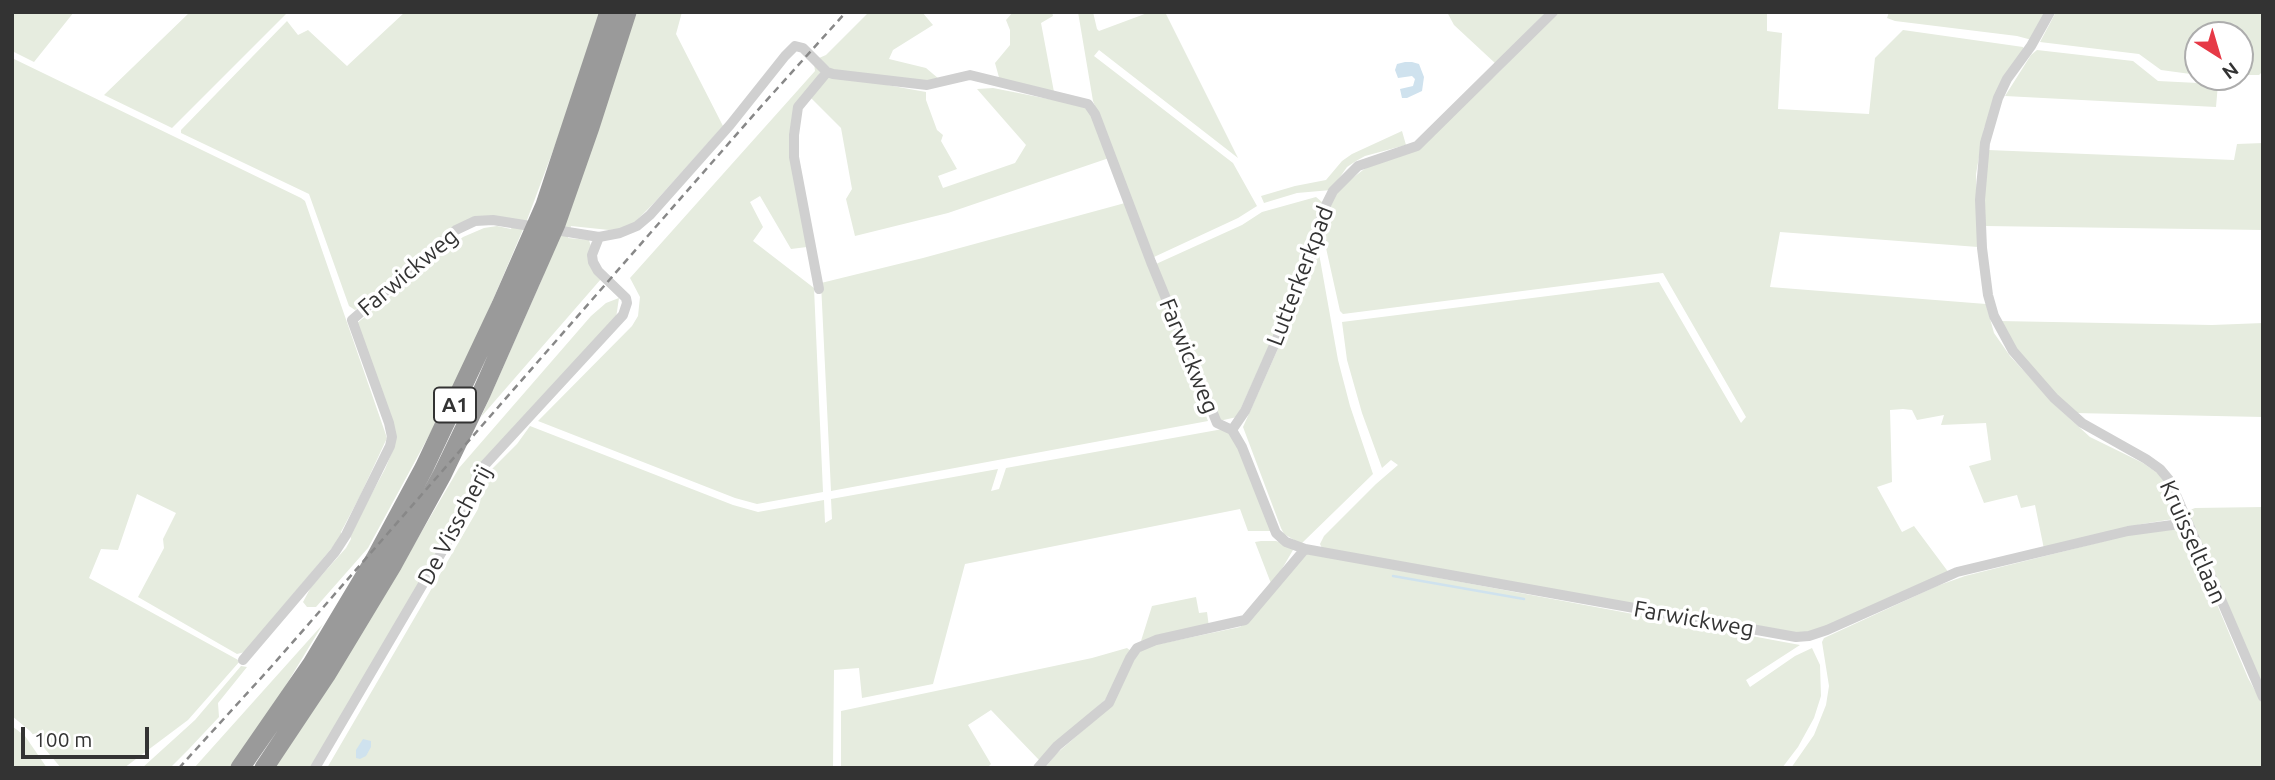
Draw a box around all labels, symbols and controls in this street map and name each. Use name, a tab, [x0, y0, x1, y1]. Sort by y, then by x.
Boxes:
north arrow	[2184, 21, 2254, 91]
text: N	[2218, 58, 2243, 84]
street label: Lutterkerkpad	[1261, 202, 1339, 350]
street label: Farwickweg	[352, 222, 464, 322]
street label: Farwickweg	[1153, 294, 1225, 418]
road number: A1	[434, 388, 476, 422]
street label: De Visscherij	[412, 460, 498, 590]
street label: Kruisseltlaan	[2154, 476, 2232, 608]
street label: Farwickweg	[1632, 595, 1756, 643]
scale bar	[24, 714, 152, 758]
text: 100 m	[34, 727, 92, 751]

